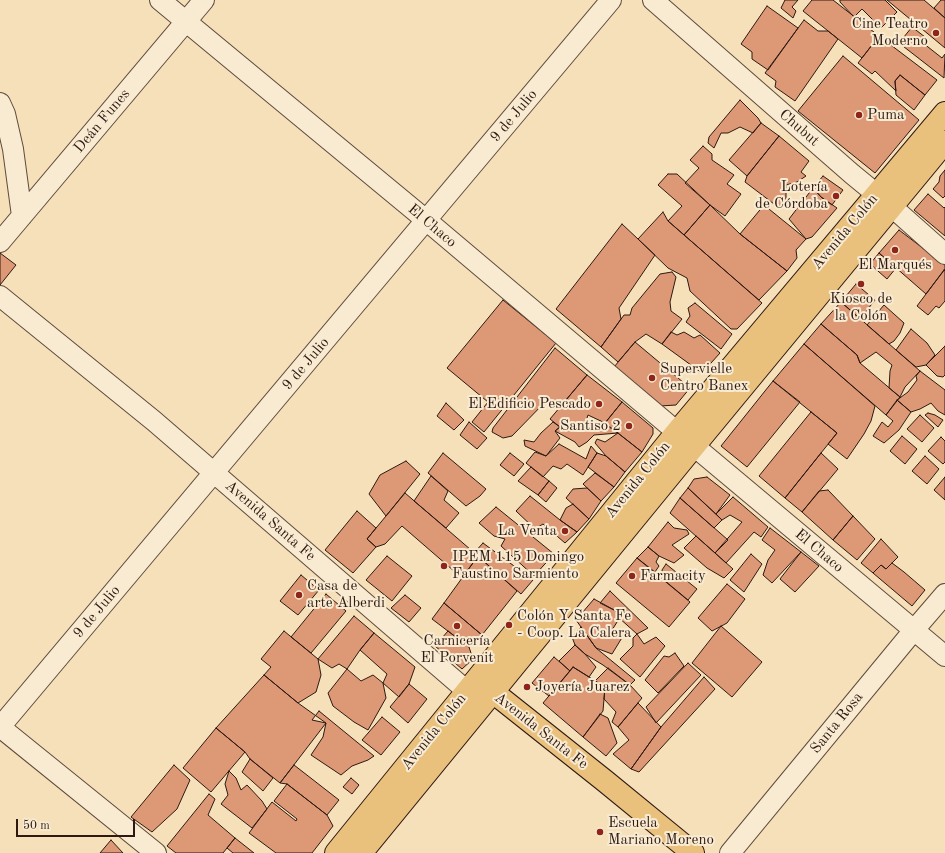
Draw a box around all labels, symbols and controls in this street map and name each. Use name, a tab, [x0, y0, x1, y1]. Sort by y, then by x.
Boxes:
place label: Cine Teatro Moderno	[852, 15, 928, 50]
marker: Cine Teatro Moderno	[931, 28, 941, 38]
street label: Deán Funes	[70, 85, 134, 157]
street label: 9 de Julio	[487, 86, 541, 146]
street label: Chubut	[775, 106, 823, 150]
place label: Puma	[867, 106, 905, 124]
marker: Puma	[854, 110, 864, 120]
place label: Lotería de Córdoba	[755, 178, 828, 213]
street label: Avenida Colón	[808, 190, 882, 274]
marker: Lotería de Córdoba	[831, 191, 841, 201]
street label: El Chaco	[404, 200, 460, 252]
marker: El Marqués	[890, 245, 900, 255]
place label: El Marqués	[858, 256, 932, 274]
marker: Kiosco de la Colón	[856, 279, 866, 289]
place label: Kiosco de la Colón	[830, 290, 892, 325]
street label: 9 de Julio	[279, 334, 333, 394]
place label: Supervielle Centro Banex	[660, 360, 749, 395]
marker: Supervielle Centro Banex	[647, 373, 657, 383]
place label: El Edificio Pescado	[468, 395, 591, 413]
marker: El Edificio Pescado	[594, 399, 604, 409]
place label: Santiso 2	[560, 417, 621, 435]
marker: Santiso 2	[624, 421, 634, 431]
street label: Avenida Colón	[602, 438, 674, 522]
street label: Avenida Santa Fe	[221, 477, 319, 565]
place label: La Venta	[498, 522, 557, 540]
street label: El Chaco	[791, 525, 847, 577]
marker: La Venta	[560, 526, 570, 536]
place label: IPEM 115 Domingo Faustino Sarmiento	[452, 548, 584, 583]
marker: IPEM 115 Domingo Faustino Sarmiento	[439, 561, 449, 571]
place label: Farmacity	[640, 567, 706, 585]
marker: Farmacity	[627, 571, 637, 581]
place label: Casa de arte Alberdi	[307, 577, 385, 612]
street label: 9 de Julio	[70, 582, 124, 642]
marker: Casa de arte Alberdi	[294, 590, 304, 600]
place label: Colón Y Santa Fe - Coop. La Calera	[517, 607, 631, 642]
marker: Colón Y Santa Fe - Coop. La Calera	[504, 620, 514, 630]
marker: Carnicería El Porvenit	[452, 621, 462, 631]
place label: Carnicería El Porvenit	[420, 632, 494, 667]
place label: Joyería Juarez	[535, 678, 630, 696]
marker: Joyería Juarez	[522, 682, 532, 692]
street label: Avenida Santa Fe	[491, 689, 591, 773]
street label: Santa Rosa	[807, 689, 867, 757]
street label: Avenida Colón	[398, 690, 470, 774]
scale bar	[18, 811, 137, 837]
place label: Escuela Mariano Moreno	[608, 814, 714, 849]
text: 50 m	[23, 820, 50, 832]
marker: Escuela Mariano Moreno	[595, 827, 605, 837]

